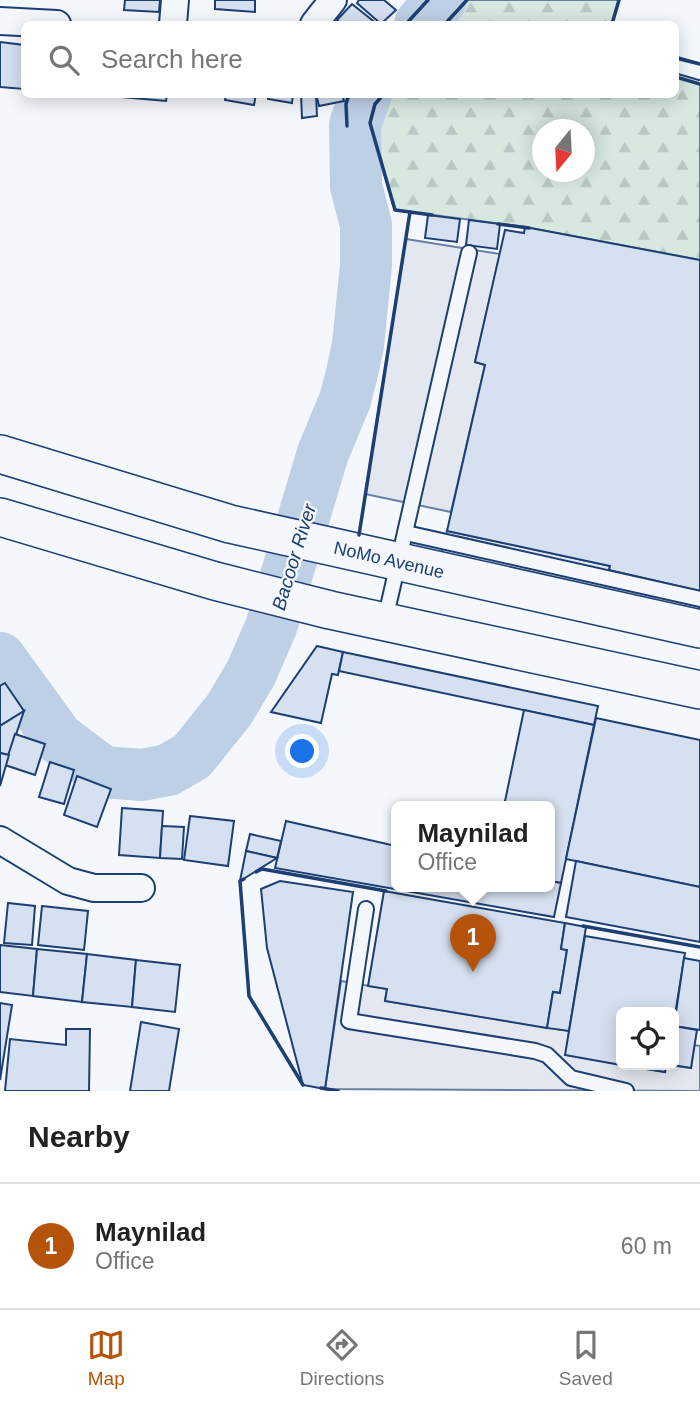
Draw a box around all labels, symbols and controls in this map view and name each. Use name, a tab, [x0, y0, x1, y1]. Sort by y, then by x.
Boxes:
search box	[21, 21, 679, 98]
icon: search	[45, 41, 83, 79]
text: Search here	[101, 44, 243, 74]
north arrow	[532, 119, 595, 182]
water label: Bacoor River	[268, 501, 320, 613]
street label: NoMo Avenue	[332, 538, 446, 582]
your location	[285, 734, 319, 768]
popup	[391, 801, 555, 892]
text: Maynilad	[417, 818, 529, 848]
text: Office	[417, 849, 477, 875]
pin: 1	[450, 914, 496, 972]
map controls	[616, 1007, 679, 1070]
button: locate	[616, 1007, 679, 1070]
text: Nearby	[28, 1120, 130, 1153]
text: Maynilad	[95, 1217, 206, 1247]
text: 1	[45, 1233, 57, 1259]
text: 60 m	[621, 1233, 672, 1259]
text: Office	[95, 1248, 155, 1274]
tab: Map	[87, 1326, 125, 1390]
tab: Directions	[300, 1326, 384, 1390]
tab: Saved	[559, 1326, 613, 1390]

